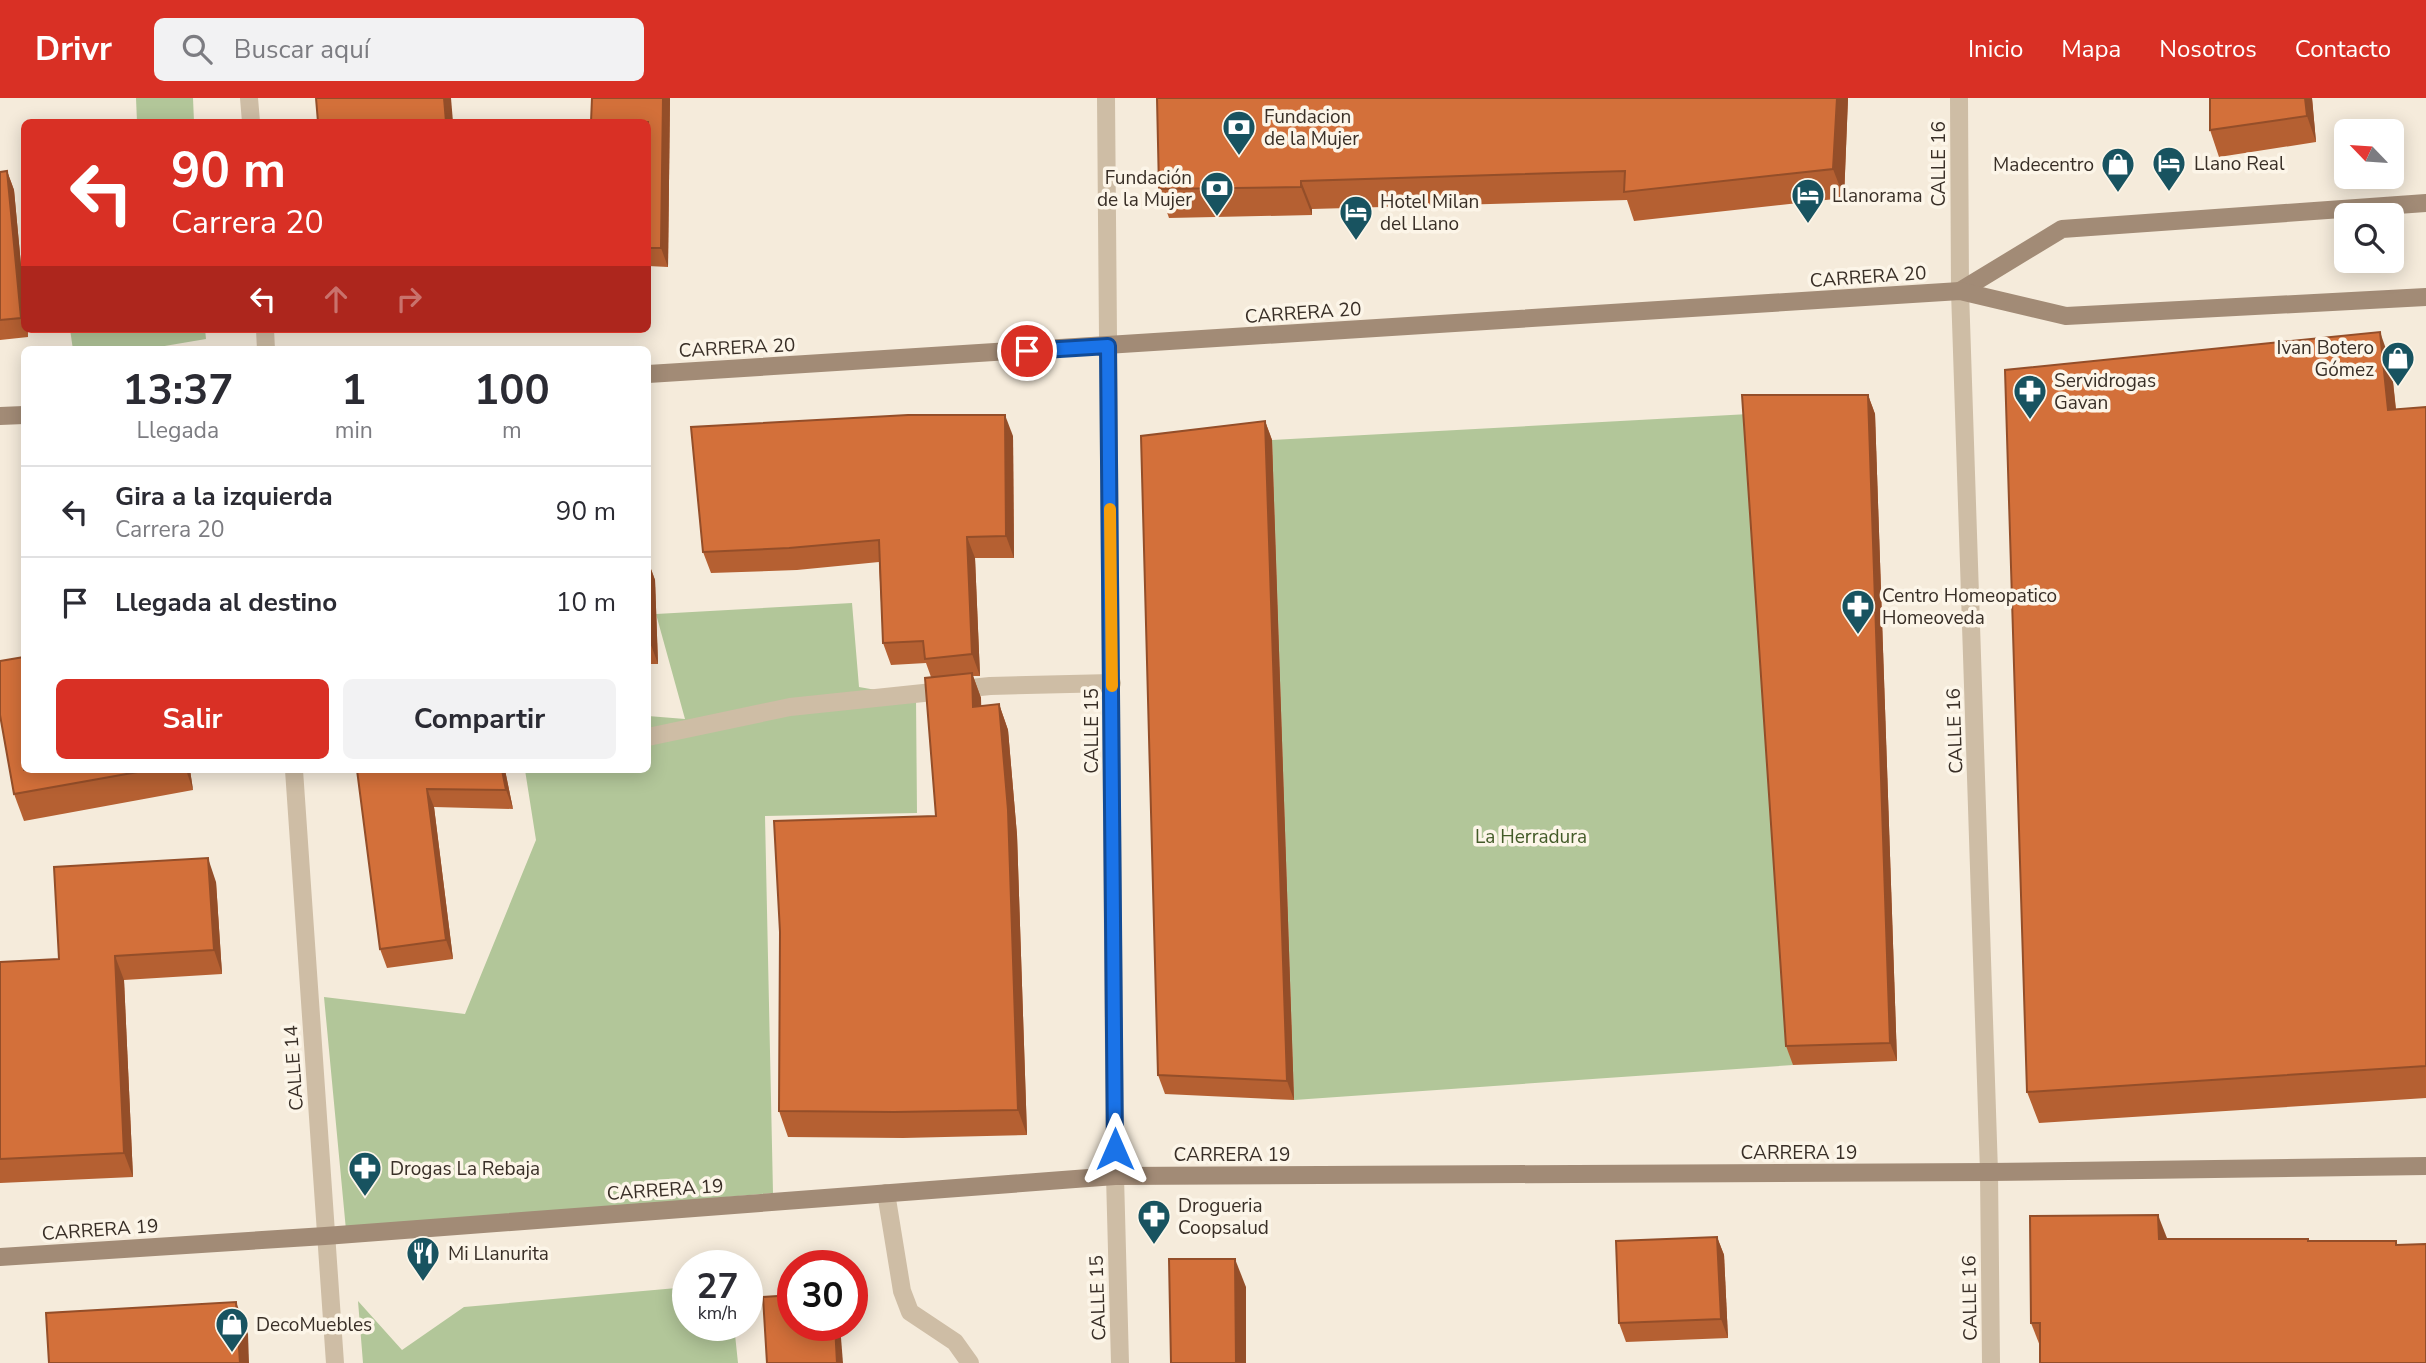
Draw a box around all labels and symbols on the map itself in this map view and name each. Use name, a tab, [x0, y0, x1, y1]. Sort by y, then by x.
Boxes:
place label: Fundacion de la Mujer	[1264, 104, 1359, 152]
bank icon: Fundacion de la Mujer	[1220, 108, 1258, 157]
north arrow	[2334, 119, 2404, 189]
street label: CALLE 16	[1926, 121, 1952, 207]
hotel icon: Llano Real	[2150, 144, 2188, 193]
shop icon: Madecentro	[2099, 145, 2137, 194]
place label: Llano Real	[2194, 151, 2285, 177]
place label: Madecentro	[1993, 152, 2094, 178]
place label: Fundación de la Mujer	[1097, 165, 1192, 213]
bank icon: Fundación de la Mujer	[1198, 169, 1236, 218]
hotel icon: Llanorama	[1789, 176, 1827, 225]
place label: Llanorama	[1832, 183, 1922, 209]
place label: Hotel Milan del Llano	[1380, 189, 1479, 237]
hotel icon: Hotel Milan del Llano	[1337, 193, 1375, 242]
street label: CARRERA 20	[1809, 260, 1927, 294]
street label: CARRERA 20	[1244, 296, 1362, 330]
pin	[997, 321, 1057, 381]
street label: CARRERA 20	[678, 332, 796, 364]
place label: Ivan Botero Gómez	[2277, 335, 2374, 383]
shop icon: Ivan Botero Gómez	[2379, 339, 2417, 388]
place label: Servidrogas Gavan	[2054, 368, 2156, 416]
pharmacy icon: Servidrogas Gavan	[2011, 372, 2049, 421]
place label: Centro Homeopatico Homeoveda	[1882, 583, 2057, 631]
pharmacy icon: Centro Homeopatico Homeoveda	[1839, 587, 1877, 636]
street label: CALLE 15	[1079, 688, 1105, 774]
street label: CALLE 16	[1941, 688, 1969, 774]
park label: La Herradura	[1475, 824, 1587, 850]
street label: CALLE 14	[278, 1024, 310, 1112]
position arrow	[1078, 1112, 1152, 1186]
street label: CARRERA 19	[1741, 1140, 1857, 1166]
street label: CARRERA 19	[1174, 1142, 1290, 1168]
pharmacy icon: Drogas La Rebaja	[346, 1149, 384, 1198]
place label: Drogas La Rebaja	[390, 1156, 540, 1182]
street label: CARRERA 19	[606, 1173, 724, 1207]
place label: Drogueria Coopsalud	[1178, 1193, 1269, 1241]
pharmacy icon: Drogueria Coopsalud	[1135, 1197, 1173, 1246]
street label: CARRERA 19	[41, 1213, 159, 1247]
restaurant icon: Mi Llanurita	[404, 1234, 442, 1283]
place label: Mi Llanurita	[448, 1241, 549, 1267]
speed limit sign: 30	[777, 1250, 868, 1341]
street label: CALLE 15	[1084, 1255, 1112, 1341]
street label: CALLE 16	[1956, 1255, 1984, 1341]
shop icon: DecoMuebles	[213, 1305, 251, 1354]
place label: DecoMuebles	[256, 1312, 372, 1338]

